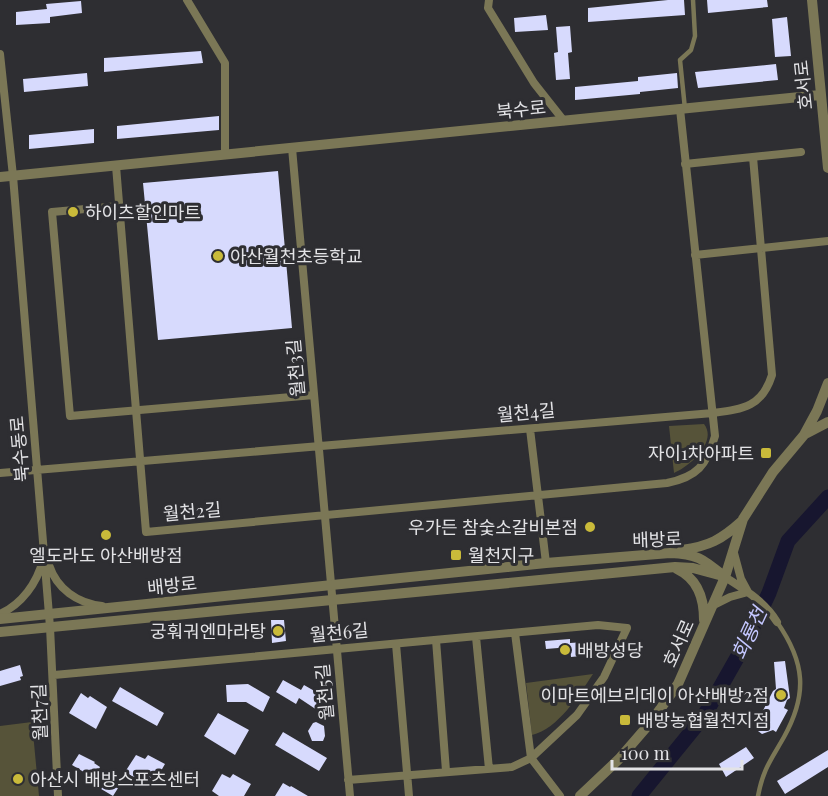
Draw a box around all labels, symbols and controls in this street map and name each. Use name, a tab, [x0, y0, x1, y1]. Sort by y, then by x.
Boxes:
street label: 호서로	[788, 59, 818, 111]
street label: 북수로	[495, 94, 547, 124]
place label: 하이츠할인마트	[85, 200, 201, 224]
marker: 하이츠할인마트	[66, 205, 80, 219]
place label: 아산월천초등학교	[230, 244, 362, 268]
marker: 아산월천초등학교	[211, 249, 225, 263]
street label: 월천3길	[281, 338, 309, 398]
street label: 월천4길	[496, 397, 556, 427]
street label: 북수동로	[4, 415, 34, 483]
place label: 자이1차아파트	[648, 441, 754, 465]
marker: 자이1차아파트	[759, 446, 773, 460]
street label: 월천2길	[162, 497, 222, 525]
place label: 우가든 참숯소갈비본점	[408, 515, 578, 539]
marker: 우가든 참숯소갈비본점	[583, 520, 597, 534]
street label: 배방로	[632, 526, 682, 552]
marker: 엘도라도 아산배방점	[99, 528, 113, 542]
place label: 엘도라도 아산배방점	[29, 543, 183, 567]
place label: 월천지구	[468, 543, 534, 567]
marker: 월천지구	[449, 548, 463, 562]
street label: 배방로	[146, 570, 198, 600]
water label: 회룡천	[724, 600, 773, 664]
street label: 호서로	[657, 615, 699, 671]
street label: 월천6길	[309, 617, 369, 647]
place label: 궁훠궈엔마라탕	[150, 619, 266, 643]
marker: 궁훠궈엔마라탕	[271, 624, 285, 638]
place label: 배방성당	[577, 638, 643, 662]
marker: 배방성당	[558, 643, 572, 657]
street label: 월천5길	[310, 662, 338, 722]
street label: 월천7길	[26, 683, 52, 741]
place label: 이마트에브리데이 아산배방2점	[541, 683, 769, 707]
marker: 이마트에브리데이 아산배방2점	[774, 688, 788, 702]
place label: 배방농협월천지점	[637, 708, 769, 732]
marker: 배방농협월천지점	[618, 713, 632, 727]
scale bar	[612, 733, 742, 771]
text: 100 m	[621, 741, 670, 765]
place label: 아산시 배방스포츠센터	[30, 767, 200, 791]
marker: 아산시 배방스포츠센터	[11, 772, 25, 786]

